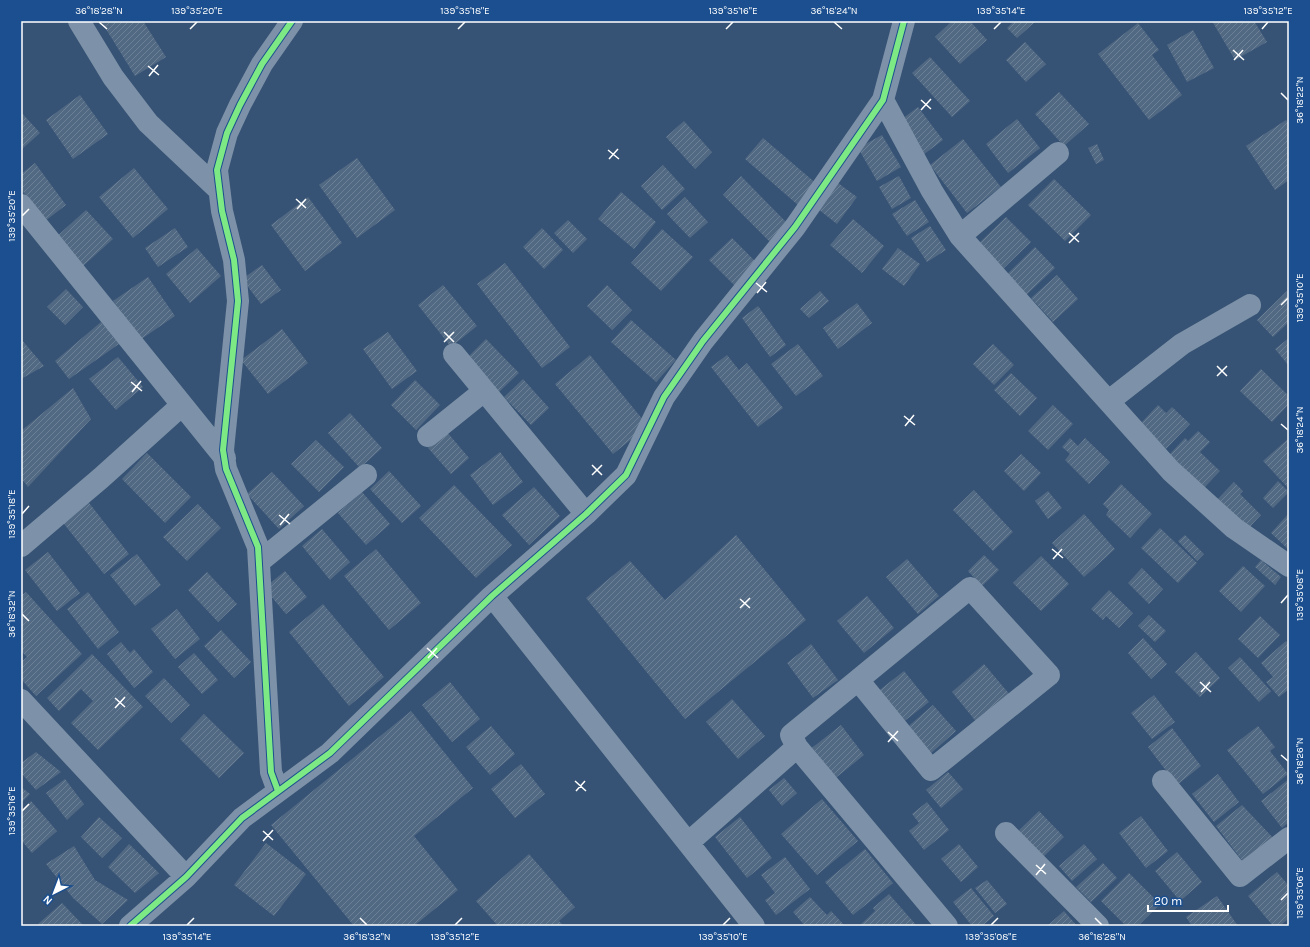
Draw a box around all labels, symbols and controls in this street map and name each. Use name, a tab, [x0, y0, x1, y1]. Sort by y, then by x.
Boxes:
text: 36°18'28"N	[75, 5, 123, 17]
text: 139°35'20"E	[171, 5, 223, 17]
text: 139°35'18"E	[440, 5, 490, 17]
text: 139°35'16"E	[708, 5, 758, 17]
text: 36°18'24"N	[810, 5, 858, 17]
text: 139°35'14"E	[977, 5, 1025, 17]
text: 139°35'12"E	[1243, 5, 1293, 17]
text: 36°18'22"N	[1294, 76, 1306, 124]
text: 139°35'20"E	[6, 190, 18, 242]
text: 139°35'10"E	[1294, 273, 1306, 323]
text: 36°18'24"N	[1294, 406, 1306, 454]
text: 139°35'18"E	[6, 489, 18, 539]
text: 139°35'08"E	[1294, 569, 1306, 621]
text: 36°18'32"N	[6, 590, 18, 638]
text: 36°18'26"N	[1294, 737, 1306, 785]
text: 139°35'16"E	[6, 786, 18, 836]
text: 139°35'06"E	[1294, 867, 1306, 919]
north arrow	[34, 873, 74, 913]
scale bar	[1148, 887, 1228, 913]
text: N	[40, 893, 55, 908]
text: 20 m	[1154, 894, 1182, 908]
text: 139°35'14"E	[163, 931, 211, 943]
text: 36°18'32"N	[343, 931, 391, 943]
text: 139°35'12"E	[430, 931, 480, 943]
text: 139°35'10"E	[698, 931, 748, 943]
text: 139°35'08"E	[965, 931, 1017, 943]
text: 36°18'28"N	[1078, 931, 1126, 943]

